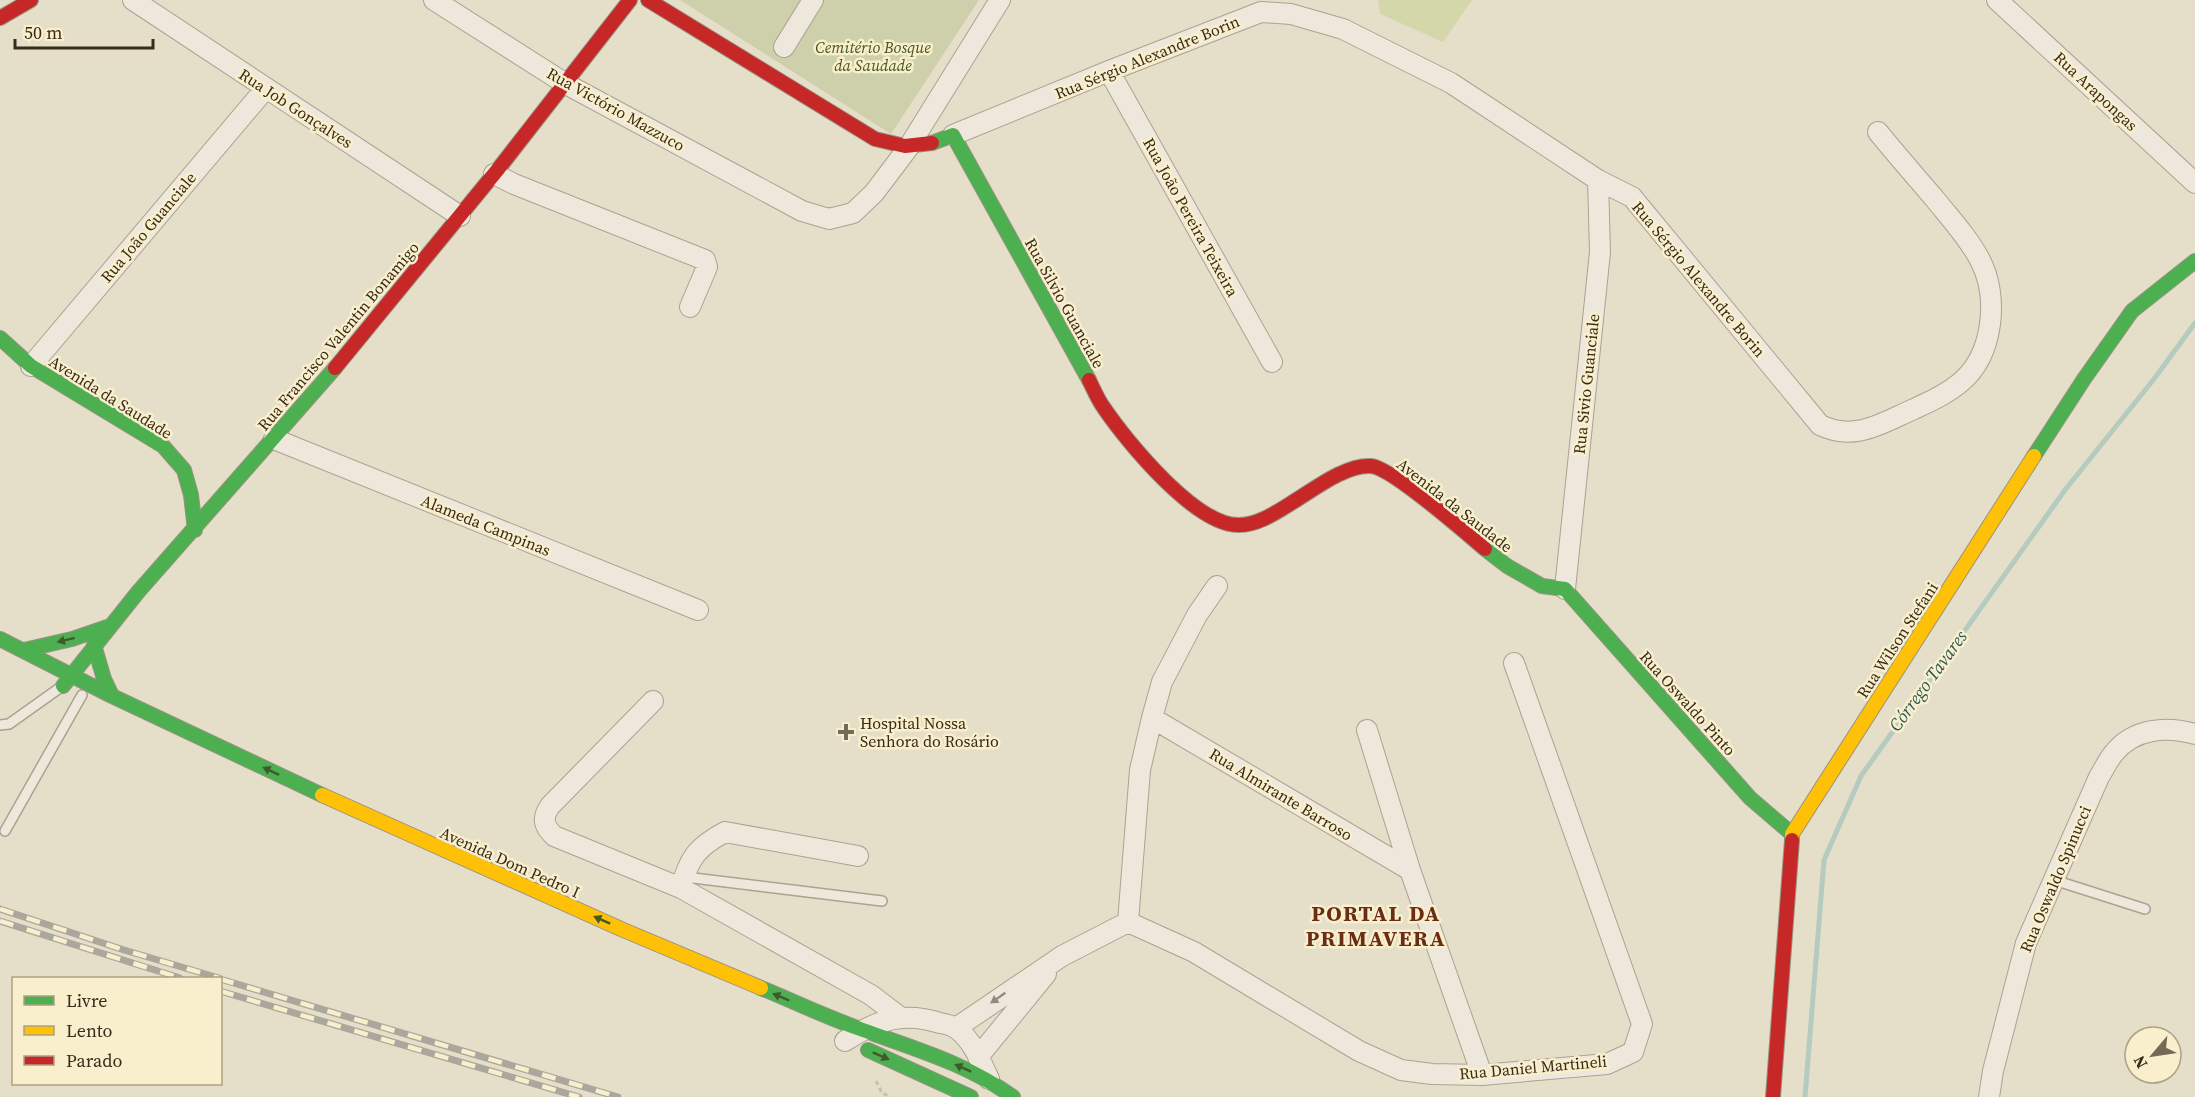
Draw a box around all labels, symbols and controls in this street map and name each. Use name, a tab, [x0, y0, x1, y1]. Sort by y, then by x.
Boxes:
street label: Rua Sérgio Alexandre Borin	[1051, 10, 1243, 104]
scale bar	[15, 12, 153, 50]
text: 50 m	[24, 20, 62, 45]
park label: Cemitério Bosque da Saudade	[815, 36, 931, 76]
street label: Rua Arapongas	[2049, 46, 2143, 136]
street label: Rua Victório Mazzuco	[543, 62, 689, 156]
street label: Rua Job Gonçalves	[235, 63, 357, 153]
street label: Rua João Pereira Teixeira	[1138, 134, 1244, 301]
street label: Rua João Guanciale	[95, 167, 201, 287]
street label: Rua Sérgio Alexandre Borin	[1627, 196, 1771, 362]
street label: Rua Silvio Guanciale	[1020, 234, 1110, 372]
street label: Rua Francisco Valentin Bonamigo	[252, 237, 424, 435]
street label: Rua Sivio Guanciale	[1568, 313, 1604, 455]
street label: Avenida da Saudade	[45, 350, 177, 444]
street label: Avenida da Saudade	[1393, 453, 1517, 557]
street label: Alameda Campinas	[418, 489, 554, 561]
street label: Rua Wilson Stefani	[1851, 578, 1943, 702]
water label: Córrego Tavares	[1883, 625, 1973, 736]
one-way arrow	[57, 635, 75, 645]
street label: Rua Oswaldo Pinto	[1635, 646, 1741, 760]
place label: Hospital Nossa Senhora do Rosário	[860, 712, 999, 752]
marker: Hospital Nossa Senhora do Rosário	[837, 723, 855, 741]
street label: Rua Almirante Barroso	[1205, 742, 1357, 846]
one-way arrow	[263, 767, 280, 776]
street label: Rua Oswaldo Spinucci	[2014, 802, 2096, 956]
street label: Avenida Dom Pedro I	[437, 821, 583, 903]
district label: PORTAL DA PRIMAVERA	[1306, 898, 1446, 953]
one-way arrow	[593, 915, 611, 925]
legend	[12, 977, 222, 1085]
text: Livre	[66, 988, 108, 1013]
one-way arrow	[772, 992, 790, 1002]
one-way arrow	[990, 992, 1006, 1004]
text: Lento	[66, 1018, 113, 1043]
north arrow	[2123, 1025, 2183, 1085]
text: Parado	[66, 1048, 122, 1073]
street label: Rua Daniel Martineli	[1458, 1050, 1608, 1084]
one-way arrow	[873, 1052, 890, 1061]
text: N	[2127, 1052, 2152, 1073]
one-way arrow	[953, 1063, 971, 1073]

